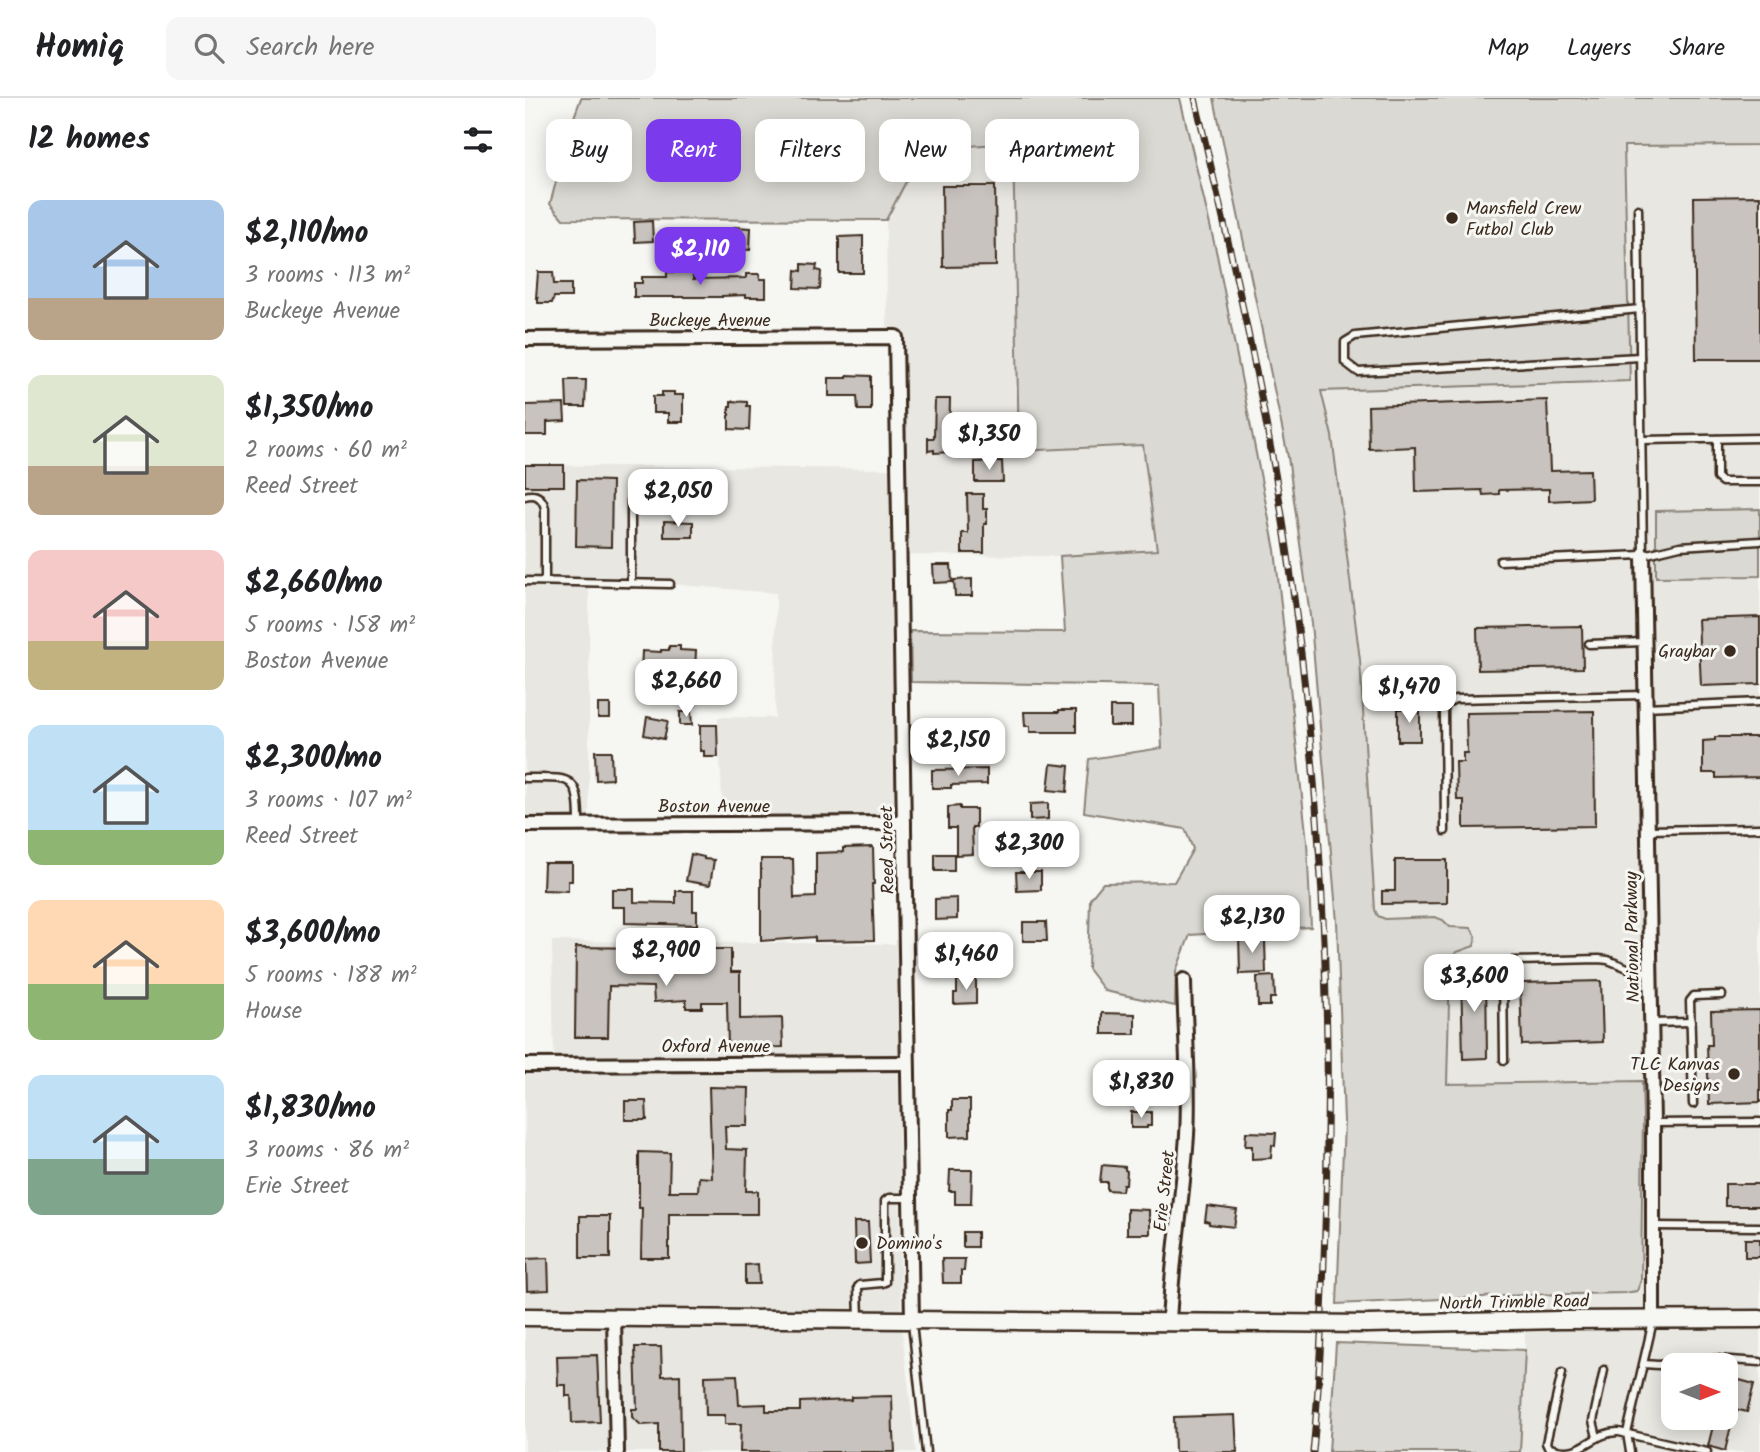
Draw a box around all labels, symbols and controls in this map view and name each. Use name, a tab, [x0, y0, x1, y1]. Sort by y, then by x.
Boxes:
search box	[166, 17, 656, 80]
text: Homiq	[35, 22, 124, 75]
text: Search here	[246, 27, 374, 69]
icon: search	[190, 29, 228, 67]
text: Map	[1487, 29, 1529, 68]
text: Layers	[1567, 29, 1631, 68]
text: Share	[1669, 29, 1725, 68]
text: 12 homes	[28, 116, 150, 164]
chip: Buy	[546, 119, 632, 182]
chip: Rent	[646, 119, 741, 182]
chip: Filters	[755, 119, 865, 182]
chip: New	[879, 119, 971, 182]
chip: Apartment	[985, 119, 1139, 182]
icon: filters	[459, 121, 497, 159]
place label: Mansfield Crew Futbol Club	[1466, 195, 1582, 245]
text: $2,110/mo	[245, 210, 368, 258]
marker: Mansfield Crew Futbol Club	[1444, 210, 1460, 226]
icon: home	[84, 228, 168, 312]
pin: $2,110	[643, 228, 757, 287]
text: $2,110	[671, 232, 729, 268]
text: 3 rooms · 113 m²	[245, 258, 410, 294]
text: Buckeye Avenue	[245, 294, 400, 330]
street label: Buckeye Avenue	[649, 307, 771, 336]
text: $1,350/mo	[245, 385, 373, 433]
icon: home	[84, 403, 168, 487]
pin: $1,350	[932, 412, 1046, 472]
text: $1,350	[958, 417, 1020, 453]
text: 2 rooms · 60 m²	[245, 433, 407, 469]
text: Reed Street	[245, 469, 358, 505]
pin: $2,050	[621, 470, 735, 529]
text: $2,050	[644, 474, 712, 510]
text: $2,660/mo	[245, 560, 383, 608]
icon: home	[84, 578, 168, 662]
text: 5 rooms · 158 m²	[245, 608, 415, 644]
place label: Graybar	[1658, 638, 1717, 667]
marker: Graybar	[1722, 643, 1738, 659]
text: Boston Avenue	[245, 644, 388, 680]
pin: $2,660	[629, 660, 743, 719]
text: $2,660	[651, 664, 721, 700]
pin: $1,470	[1352, 666, 1466, 725]
text: $1,470	[1378, 670, 1440, 706]
pin: $2,150	[901, 718, 1015, 778]
text: $2,150	[926, 723, 990, 759]
text: $2,300/mo	[245, 735, 382, 783]
icon: home	[84, 753, 168, 837]
text: 3 rooms · 107 m²	[245, 783, 412, 819]
street label: Boston Avenue	[658, 793, 770, 822]
street label: Reed Street	[873, 804, 904, 895]
text: Reed Street	[245, 819, 358, 855]
pin: $2,300	[972, 822, 1086, 881]
text: $2,300	[994, 826, 1064, 862]
street label: National Parkway	[1618, 871, 1649, 1003]
pin: $2,130	[1195, 896, 1309, 955]
text: $2,130	[1220, 900, 1284, 936]
text: $3,600/mo	[245, 910, 381, 958]
icon: home	[84, 928, 168, 1012]
pin: $2,900	[609, 928, 723, 988]
pin: $1,460	[909, 932, 1023, 992]
text: $2,900	[632, 933, 700, 969]
text: $1,460	[934, 937, 998, 973]
pin: $3,600	[1417, 954, 1531, 1014]
text: 5 rooms · 188 m²	[245, 958, 417, 994]
text: $3,600	[1440, 959, 1508, 995]
text: House	[245, 994, 302, 1030]
street label: Oxford Avenue	[662, 1033, 770, 1062]
place label: TLC Kanvas Designs	[1630, 1051, 1720, 1101]
pin: $1,830	[1084, 1060, 1198, 1120]
text: $1,830	[1109, 1065, 1173, 1101]
marker: TLC Kanvas Designs	[1726, 1066, 1742, 1082]
text: $1,830/mo	[245, 1085, 376, 1133]
icon: home	[84, 1103, 168, 1187]
text: 3 rooms · 86 m²	[245, 1133, 409, 1169]
street label: Erie Street	[1147, 1148, 1184, 1233]
text: Erie Street	[245, 1169, 349, 1205]
place label: Domino's	[876, 1230, 943, 1259]
marker: Domino's	[854, 1235, 870, 1251]
street label: North Trimble Road	[1439, 1288, 1590, 1319]
north arrow	[1661, 1353, 1738, 1430]
map controls	[1661, 1353, 1738, 1430]

